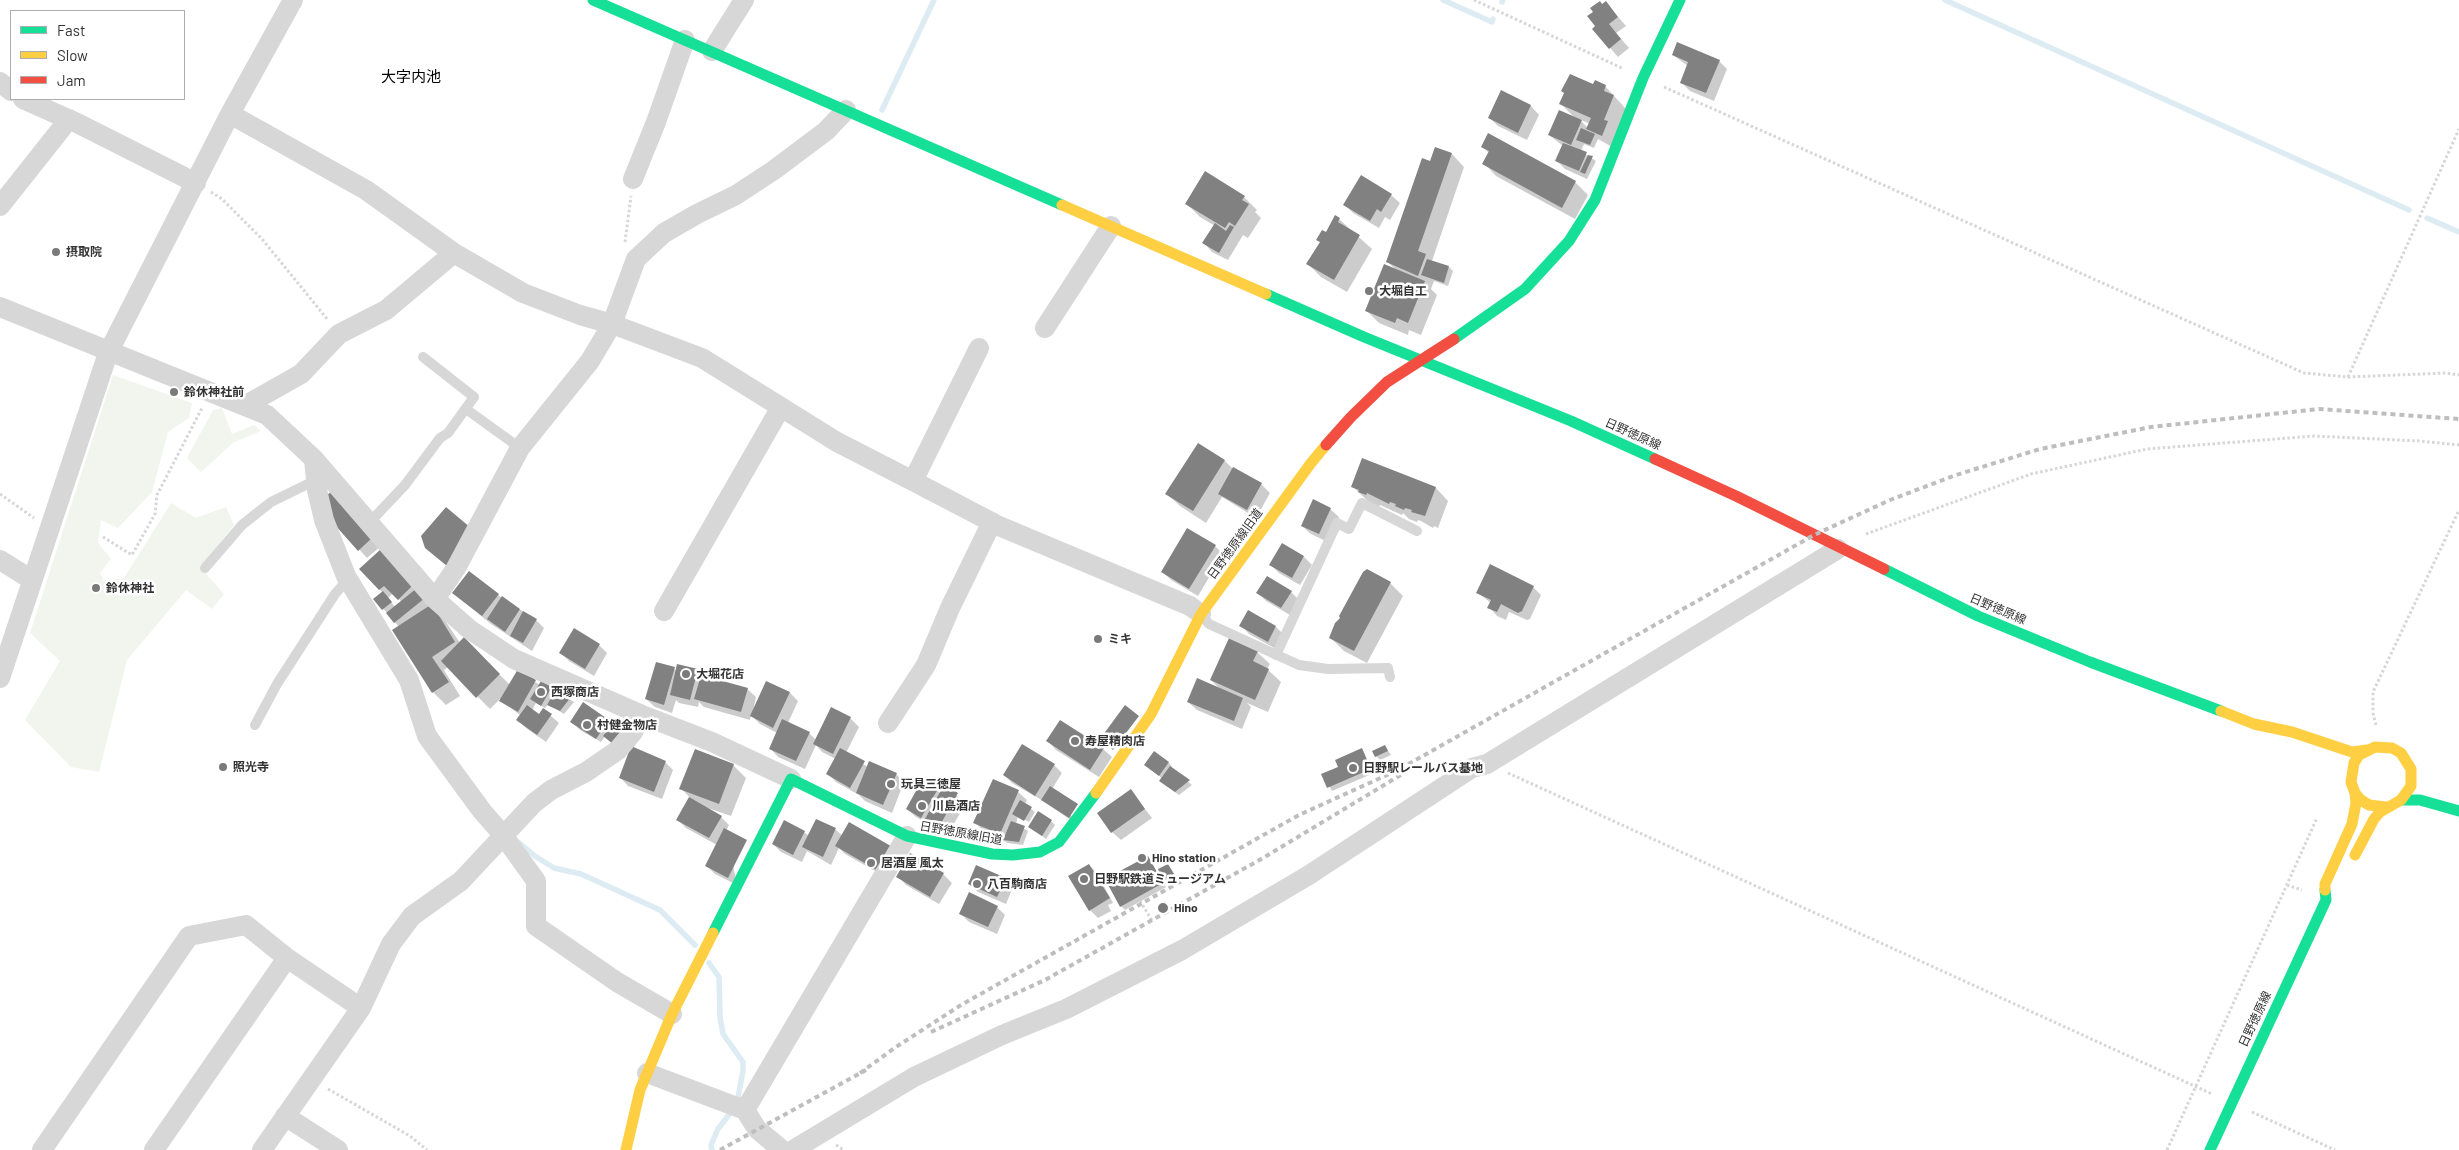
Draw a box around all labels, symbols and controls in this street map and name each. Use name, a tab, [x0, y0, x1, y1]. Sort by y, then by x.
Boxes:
legend	[10, 10, 185, 100]
text: Fast	[57, 21, 85, 39]
text: Slow	[57, 46, 88, 64]
district label: 大字内池	[381, 68, 441, 86]
text: Jam	[57, 71, 86, 89]
place label: 摂取院	[66, 245, 102, 259]
marker: 摂取院	[50, 246, 62, 258]
place label: 大堀自工	[1379, 284, 1427, 298]
marker: 大堀自工	[1363, 285, 1375, 297]
place label: 鈴休神社前	[184, 385, 244, 399]
marker: 鈴休神社前	[168, 386, 180, 398]
street label: 日野徳原線	[1603, 415, 1663, 453]
street label: 日野徳原線旧道	[1204, 506, 1266, 582]
place label: 鈴休神社	[106, 581, 154, 595]
marker: 鈴休神社	[90, 582, 102, 594]
street label: 日野徳原線	[1968, 591, 2028, 627]
place label: ミキ	[1108, 632, 1132, 646]
marker: ミキ	[1092, 633, 1104, 645]
place label: 大堀花店	[696, 667, 744, 681]
marker: 大堀花店	[680, 668, 692, 680]
place label: 西塚商店	[551, 685, 599, 699]
marker: 西塚商店	[535, 686, 547, 698]
place label: 村健金物店	[597, 718, 657, 732]
marker: 村健金物店	[581, 719, 593, 731]
place label: 寿屋精肉店	[1085, 734, 1145, 748]
marker: 寿屋精肉店	[1069, 735, 1081, 747]
place label: 照光寺	[233, 760, 269, 774]
marker: 照光寺	[217, 761, 229, 773]
place label: 日野駅レールバス基地	[1363, 761, 1483, 775]
marker: 日野駅レールバス基地	[1347, 762, 1359, 774]
place label: 玩具三徳屋	[901, 777, 961, 791]
marker: 玩具三徳屋	[885, 778, 897, 790]
place label: 川島酒店	[932, 799, 980, 813]
marker: 川島酒店	[916, 800, 928, 812]
street label: 日野徳原線旧道	[918, 819, 1004, 847]
place label: Hino station	[1152, 851, 1216, 865]
marker: Hino station	[1136, 852, 1148, 864]
place label: 居酒屋 風太	[881, 856, 943, 870]
marker: 居酒屋 風太	[865, 857, 877, 869]
place label: 日野駅鉄道ミュージアム	[1094, 872, 1226, 886]
marker: 日野駅鉄道ミュージアム	[1078, 873, 1090, 885]
place label: 八百駒商店	[987, 877, 1047, 891]
marker: 八百駒商店	[971, 878, 983, 890]
marker: Hino	[1156, 901, 1170, 915]
place label: Hino	[1174, 901, 1198, 915]
street label: 日野徳原線	[2236, 989, 2274, 1049]

